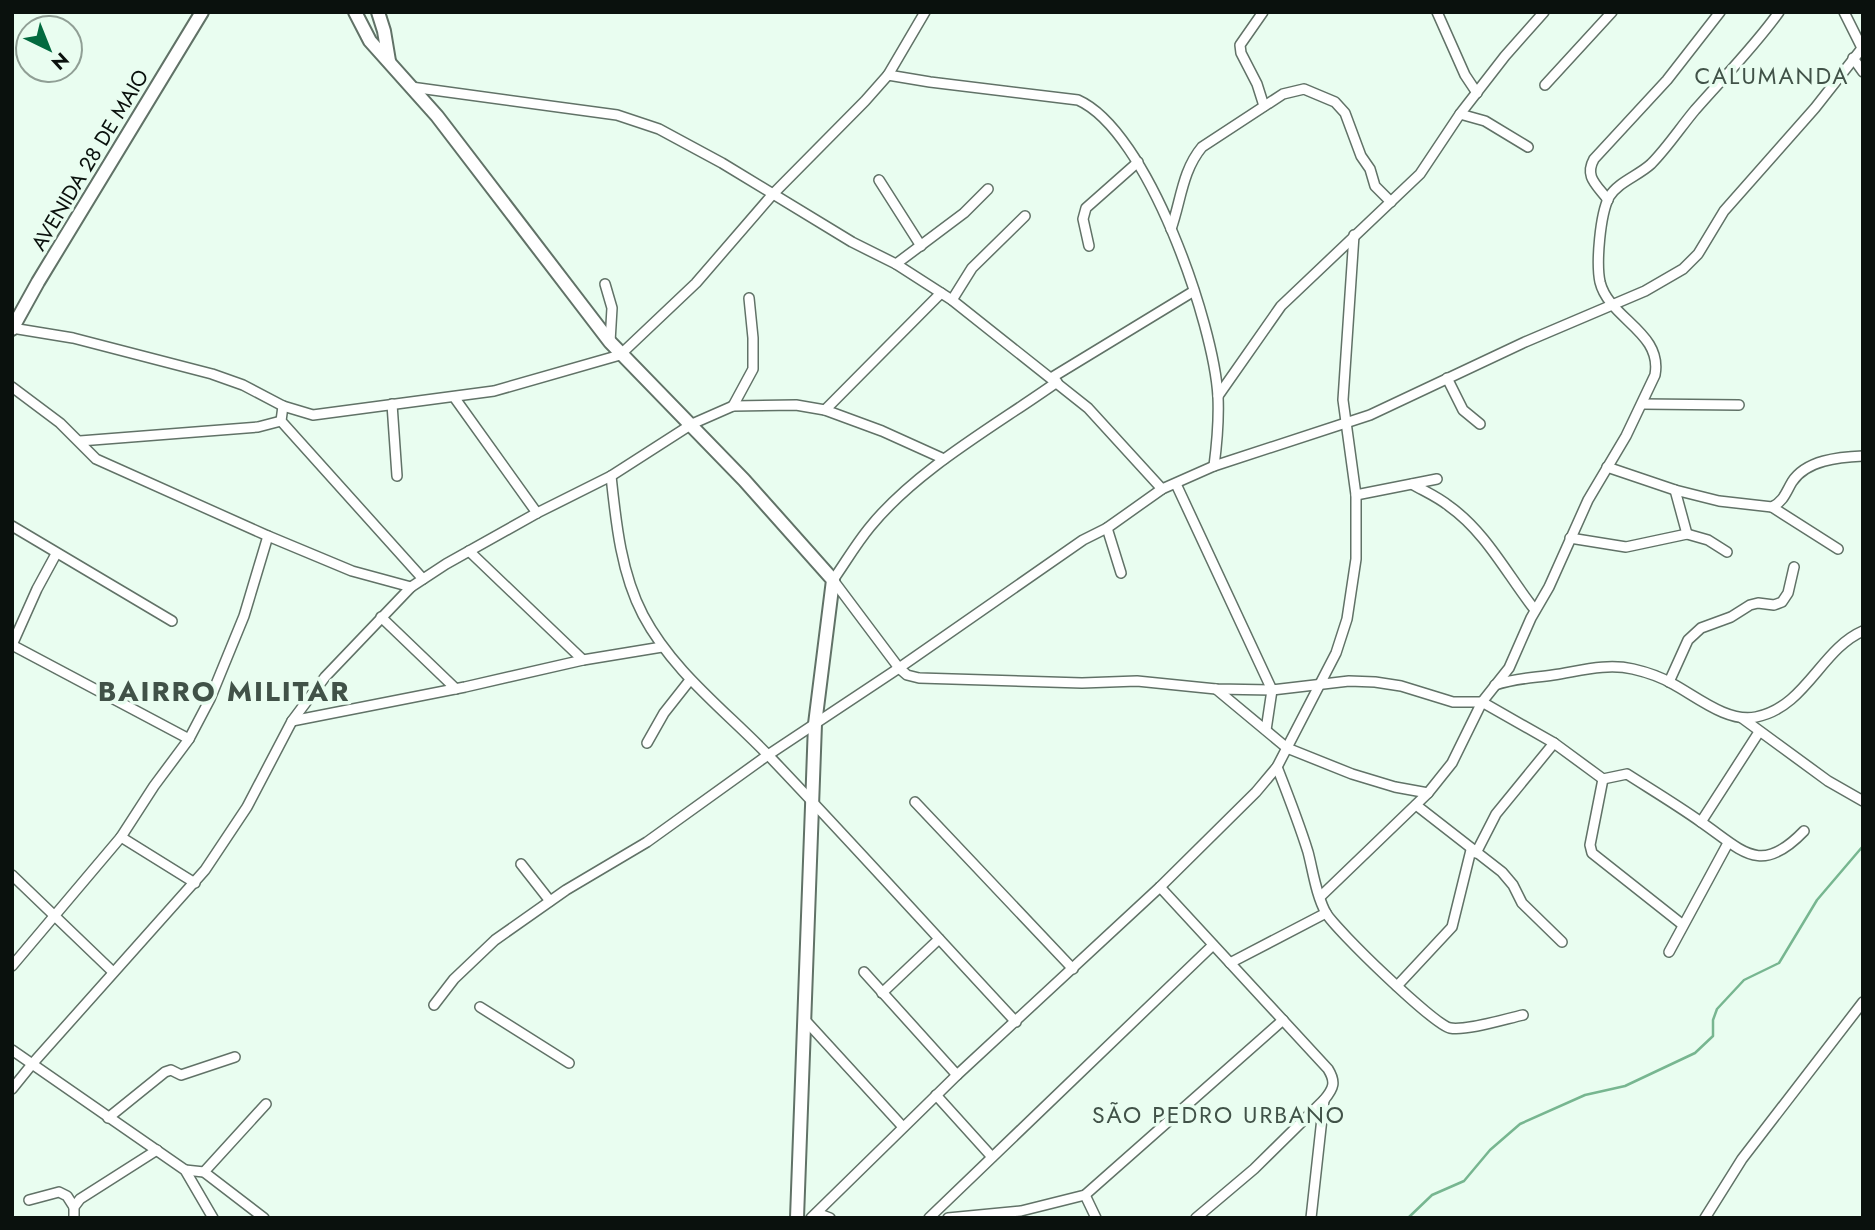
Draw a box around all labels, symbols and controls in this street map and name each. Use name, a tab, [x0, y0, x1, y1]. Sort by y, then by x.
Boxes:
north arrow	[14, 14, 84, 84]
text: N	[46, 46, 75, 76]
district label: CALUMANDA	[1694, 59, 1850, 93]
street label: AVENIDA 28 DE MAIO	[24, 64, 156, 256]
district label: BAIRRO MILITAR	[98, 671, 350, 712]
district label: SÃO PEDRO URBANO	[1092, 1098, 1346, 1132]

